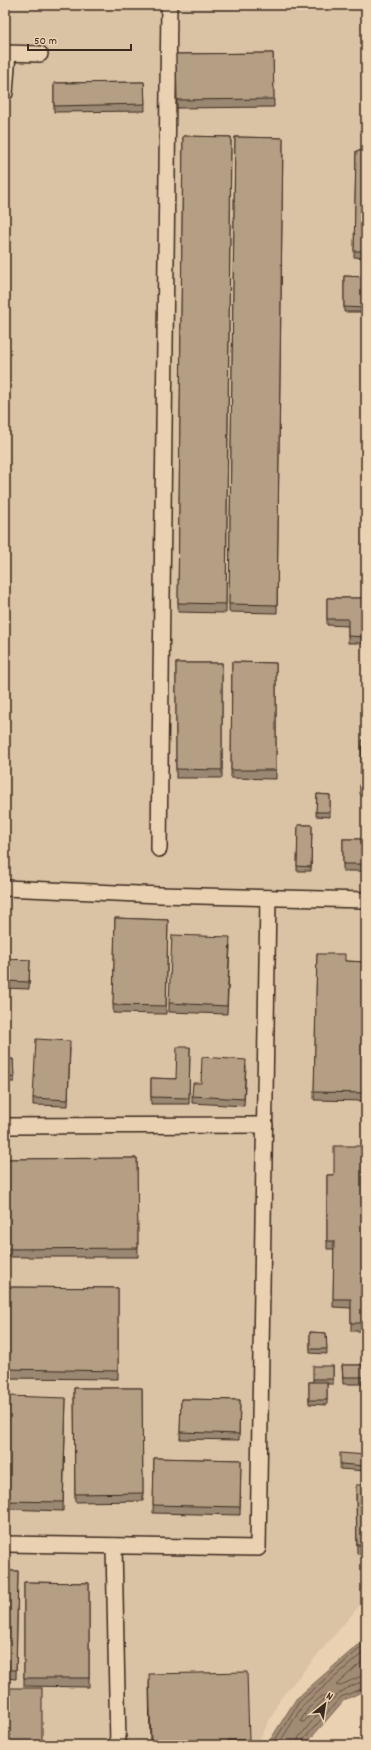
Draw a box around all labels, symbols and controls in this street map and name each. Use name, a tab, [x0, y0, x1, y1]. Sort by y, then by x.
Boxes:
scale bar	[28, 26, 131, 52]
text: 50 m	[34, 33, 57, 50]
north arrow	[305, 1684, 345, 1724]
text: N	[323, 1689, 336, 1706]

